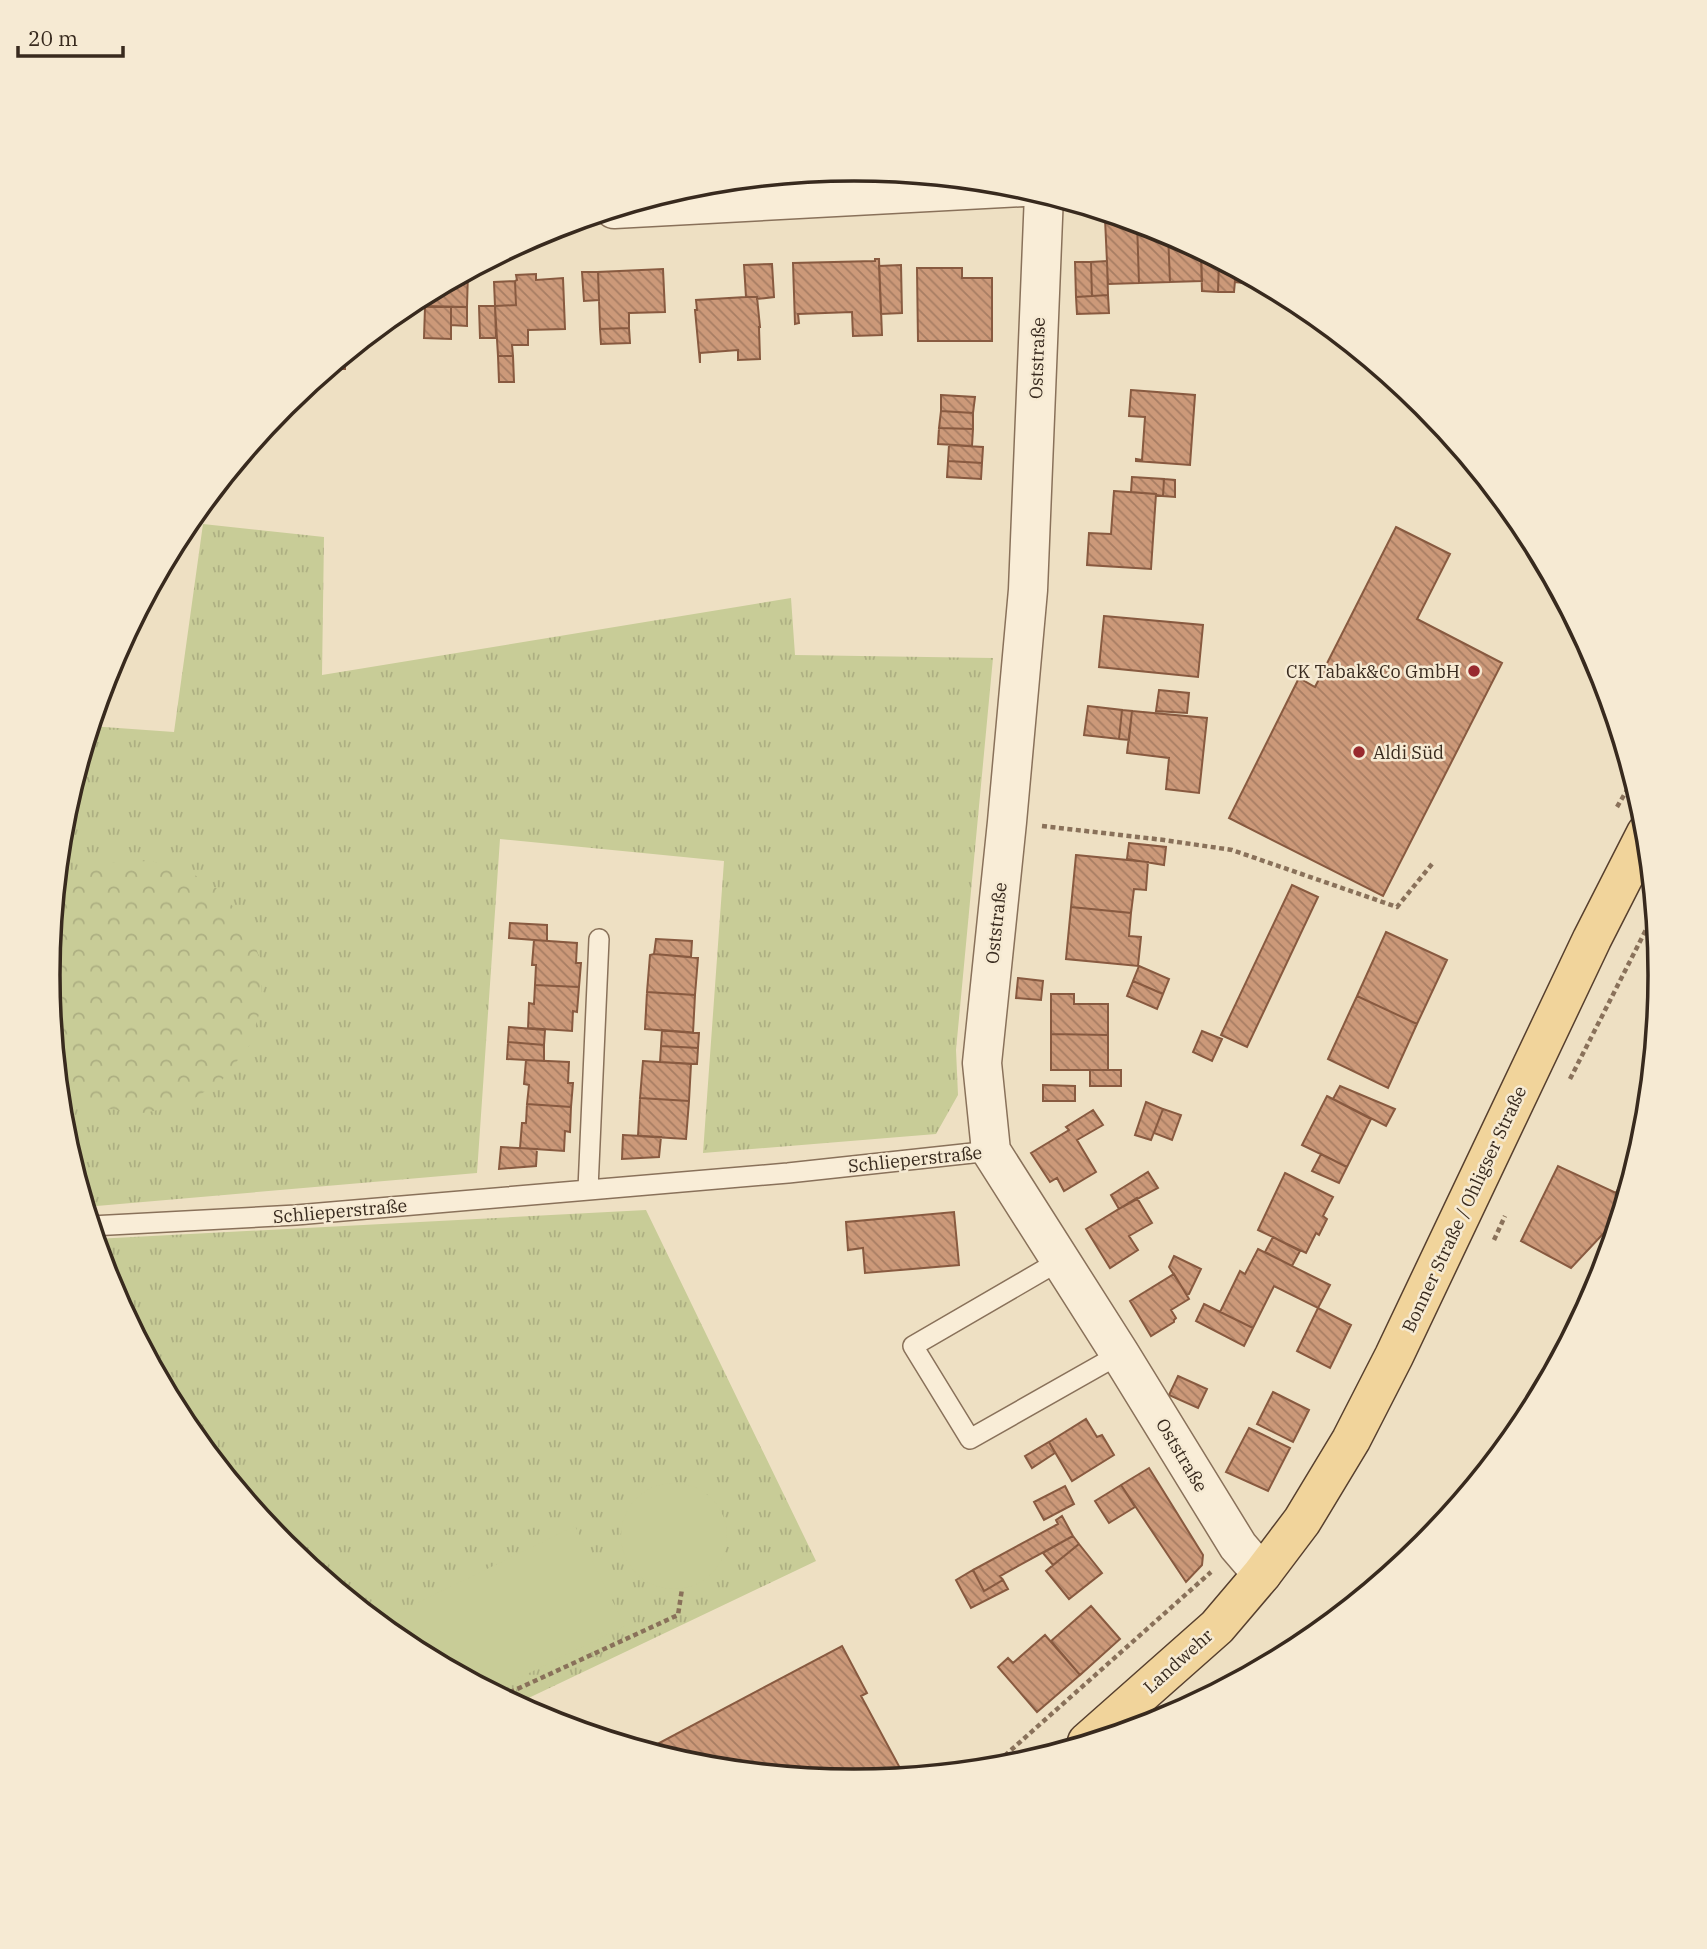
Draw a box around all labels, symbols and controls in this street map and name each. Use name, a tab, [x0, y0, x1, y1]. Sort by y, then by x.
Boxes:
scale bar	[18, 14, 122, 58]
text: 20 m	[28, 24, 78, 52]
street label: Oststraße	[1024, 317, 1050, 399]
place label: CK Tabak&Co GmbH	[1286, 660, 1460, 683]
marker: CK Tabak&Co GmbH	[1466, 663, 1482, 679]
place label: Aldi Süd	[1373, 741, 1444, 764]
marker: Aldi Süd	[1351, 744, 1367, 760]
street label: Oststraße	[980, 881, 1012, 965]
street label: Bonner Straße / Ohligser Straße	[1397, 1082, 1531, 1336]
street label: Schlieperstraße	[847, 1141, 983, 1177]
street label: Schlieperstraße	[272, 1194, 408, 1228]
street label: Oststraße	[1151, 1414, 1213, 1496]
street label: Landwehr	[1138, 1624, 1218, 1698]

